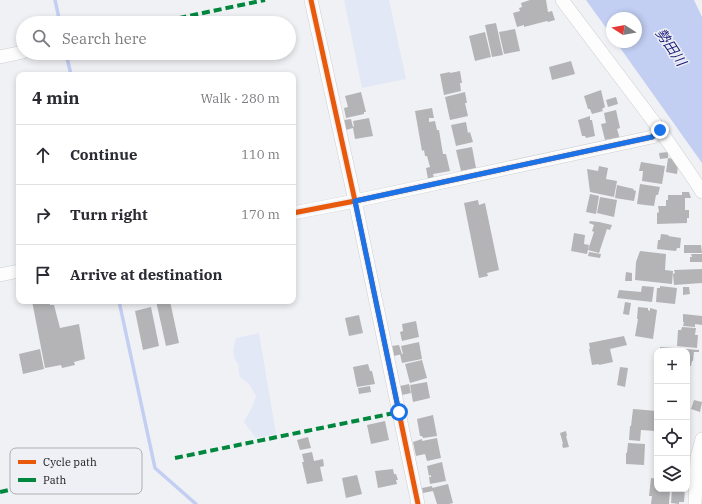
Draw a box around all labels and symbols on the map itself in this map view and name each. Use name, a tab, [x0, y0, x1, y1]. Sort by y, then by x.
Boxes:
north arrow	[606, 12, 642, 48]
water label: 勢田川	[652, 25, 691, 71]
route end	[651, 121, 669, 139]
route start	[390, 403, 408, 421]
legend	[10, 448, 142, 494]
text: Cycle path	[43, 455, 97, 469]
text: Path	[43, 473, 66, 487]

